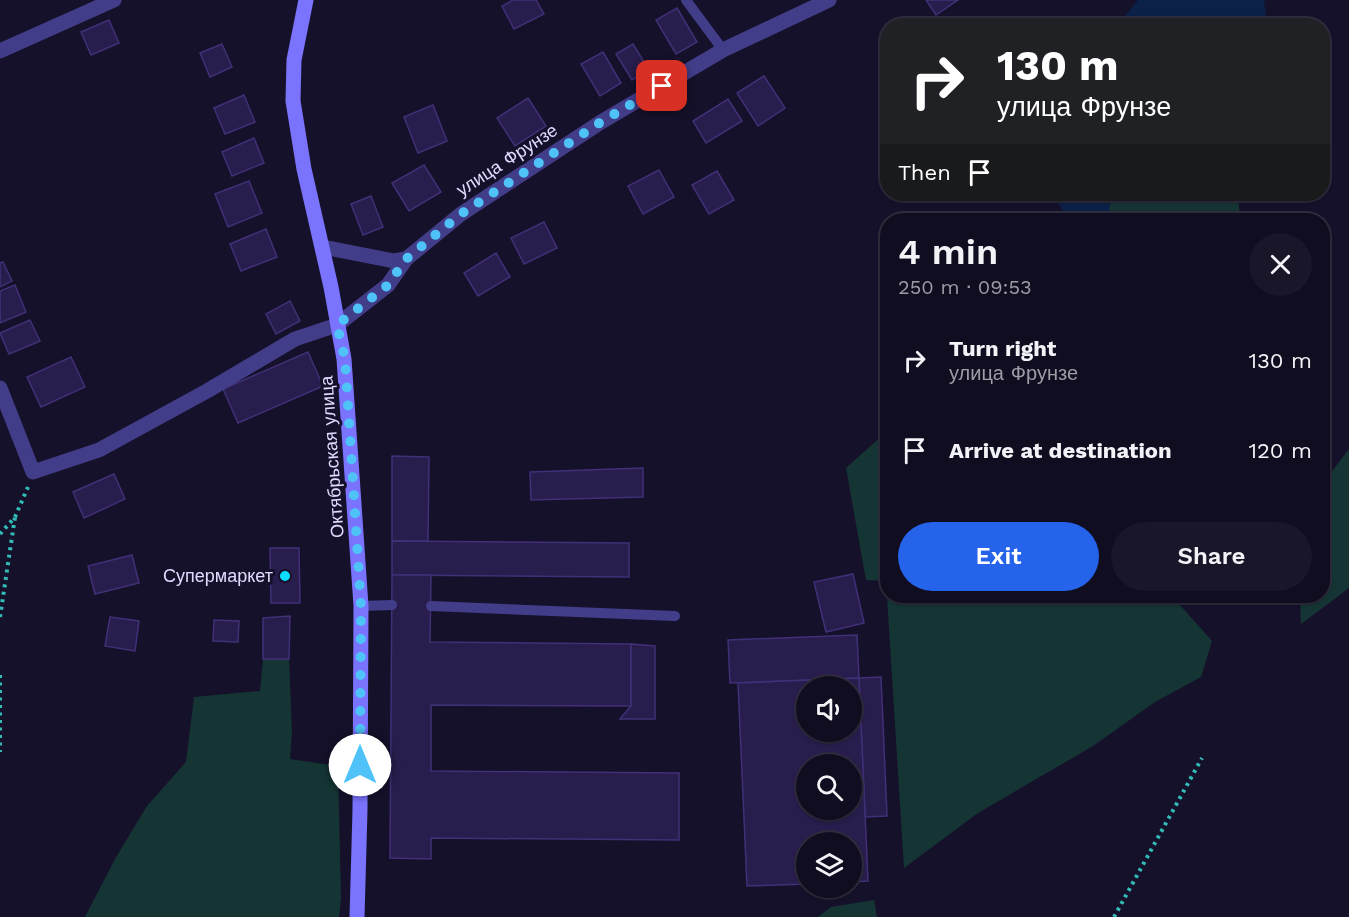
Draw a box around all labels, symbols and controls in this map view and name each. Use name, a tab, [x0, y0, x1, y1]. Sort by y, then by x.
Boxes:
text: 130 m	[997, 41, 1119, 90]
icon: right	[898, 42, 976, 120]
pin	[636, 60, 687, 111]
icon: arrive	[645, 69, 678, 102]
text: улица Фрунзе	[997, 91, 1171, 123]
street label: улица Фрунзе	[452, 119, 561, 200]
icon: arrive	[963, 156, 996, 189]
text: Then	[898, 160, 951, 185]
text: 4 min	[898, 231, 998, 273]
button: close	[1249, 233, 1312, 296]
text: 250 m · 09:53	[898, 275, 1032, 299]
text: Turn right	[949, 336, 1056, 361]
icon: right	[898, 344, 931, 377]
text: 130 m	[1248, 348, 1312, 373]
text: улица Фрунзе	[949, 361, 1078, 385]
street label: Октябрьская улица	[315, 374, 348, 539]
icon: arrive	[898, 434, 931, 467]
text: Arrive at destination	[949, 438, 1172, 463]
text: 120 m	[1248, 438, 1312, 463]
button: Exit	[898, 522, 1099, 591]
button: Share	[1111, 522, 1312, 591]
place label: Супермаркет	[163, 565, 273, 586]
marker: Супермаркет	[278, 569, 292, 583]
map controls	[796, 676, 862, 898]
button: sound	[796, 676, 862, 742]
position arrow	[328, 733, 392, 797]
button: search	[796, 754, 862, 820]
button: layers	[796, 832, 862, 898]

